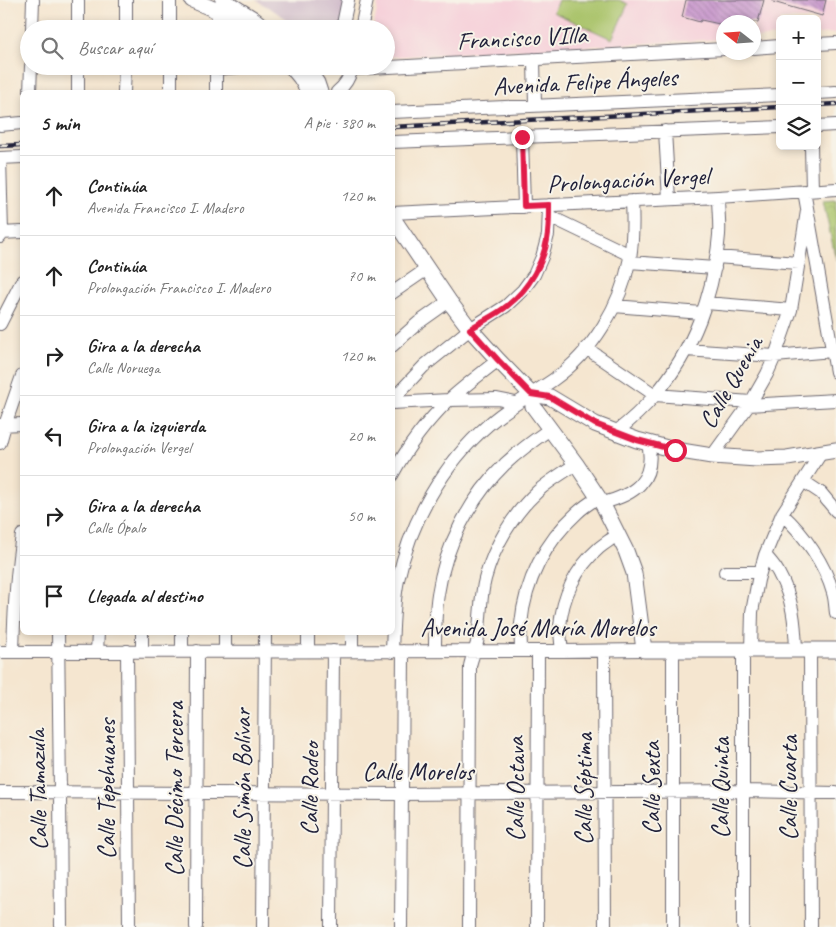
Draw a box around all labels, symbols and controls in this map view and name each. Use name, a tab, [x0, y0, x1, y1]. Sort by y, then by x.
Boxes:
north arrow	[716, 15, 761, 60]
map controls	[776, 15, 821, 150]
button: +	[776, 15, 821, 60]
street label: Francisco VIlla	[456, 19, 590, 57]
search box	[20, 20, 395, 75]
icon: search	[38, 34, 66, 62]
text: Buscar aquí	[78, 36, 152, 60]
button: −	[776, 60, 821, 105]
street label: Avenida Felipe Ángeles	[492, 61, 680, 103]
button: layers	[776, 105, 821, 150]
text: 5 min	[40, 110, 80, 136]
text: A pie · 380 m	[304, 113, 375, 133]
route end	[511, 126, 534, 149]
street label: Prolongación Vergel	[546, 160, 715, 200]
text: Continúa	[87, 174, 146, 198]
icon: ahead	[40, 182, 68, 210]
text: 120 m	[341, 186, 375, 206]
text: Avenida Francisco I. Madero	[87, 198, 244, 218]
text: Continúa	[87, 254, 146, 278]
icon: ahead	[40, 262, 68, 290]
text: 70 m	[348, 266, 375, 286]
text: Prolongación Francisco I. Madero	[87, 278, 271, 298]
street label: Calle Quenia	[692, 328, 771, 434]
text: Gira a la derecha	[87, 334, 200, 358]
icon: right	[40, 342, 68, 370]
text: 120 m	[341, 346, 375, 366]
text: Calle Noruega	[87, 358, 160, 378]
text: Gira a la izquierda	[87, 414, 205, 438]
icon: left	[40, 422, 68, 450]
text: 20 m	[348, 426, 375, 446]
text: Prolongación Vergel	[87, 438, 191, 458]
route start	[664, 439, 687, 462]
text: Gira a la derecha	[87, 494, 200, 518]
icon: right	[40, 502, 68, 530]
text: 50 m	[348, 506, 375, 526]
text: Calle Ópalo	[87, 518, 145, 538]
icon: arrive	[40, 582, 68, 610]
text: Llegada al destino	[87, 584, 203, 608]
street label: Avenida José María Morelos	[421, 612, 658, 644]
street label: Calle Décimo Tercera	[159, 700, 191, 876]
street label: Calle Simón Bolívar	[227, 707, 259, 869]
street label: Calle Tepehuanes	[91, 716, 123, 859]
street label: Calle Tamazula	[21, 726, 55, 851]
street label: Calle Séptima	[568, 731, 600, 845]
street label: Calle Cuarta	[773, 734, 805, 840]
street label: Calle Octava	[500, 735, 532, 841]
street label: Calle Quinta	[705, 735, 737, 839]
street label: Calle Rodeo	[293, 739, 327, 836]
street label: Calle Sexta	[636, 739, 668, 835]
street label: Calle Morelos	[362, 756, 476, 788]

